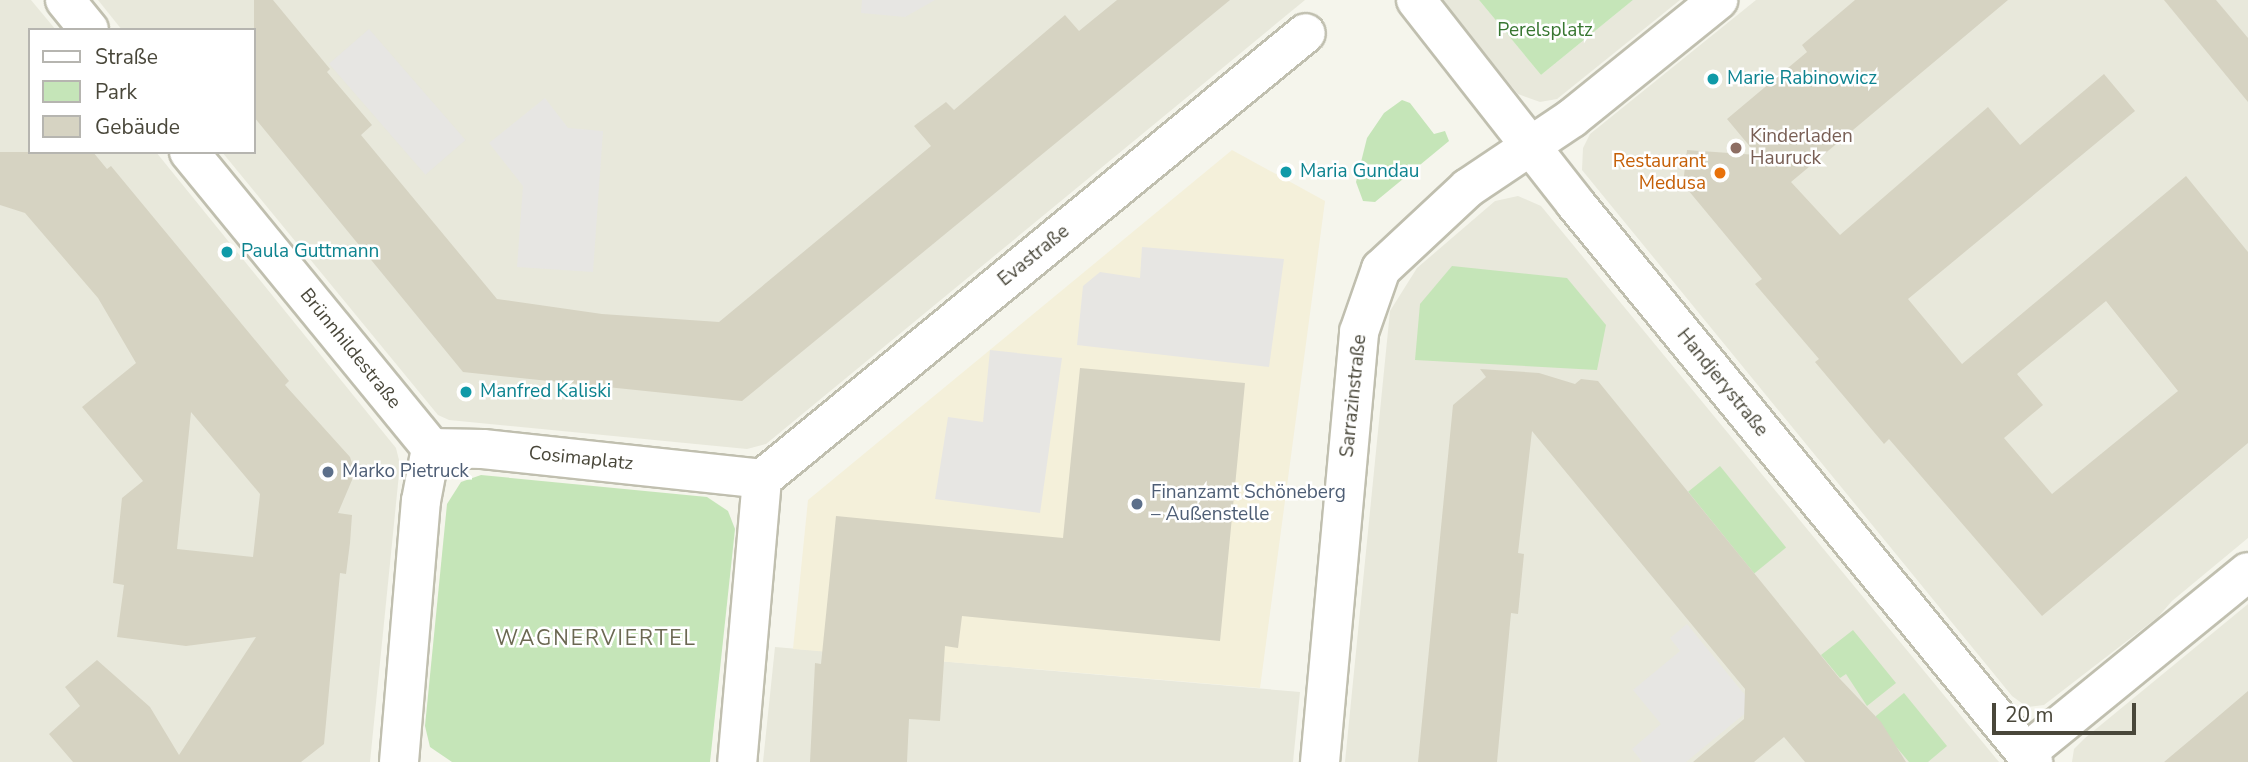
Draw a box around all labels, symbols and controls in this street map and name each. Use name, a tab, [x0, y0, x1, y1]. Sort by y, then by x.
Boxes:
park label: Perelsplatz	[1497, 20, 1593, 42]
legend	[28, 28, 256, 154]
text: Straße	[95, 43, 158, 71]
place label: Marie Rabinowicz	[1727, 68, 1877, 90]
marker: Marie Rabinowicz	[1705, 71, 1721, 87]
text: Park	[95, 78, 137, 106]
text: Gebäude	[95, 113, 180, 141]
place label: Kinderladen Hauruck	[1750, 126, 1853, 170]
marker: Kinderladen Hauruck	[1728, 140, 1744, 156]
place label: Restaurant Medusa	[1613, 151, 1706, 195]
place label: Maria Gundau	[1300, 161, 1420, 183]
marker: Maria Gundau	[1278, 164, 1294, 180]
marker: Restaurant Medusa	[1712, 165, 1728, 181]
street label: Evastraße	[994, 220, 1074, 292]
place label: Paula Guttmann	[241, 241, 379, 263]
marker: Paula Guttmann	[219, 244, 235, 260]
street label: Brünnhildestraße	[295, 284, 405, 414]
street label: Handjerystraße	[1672, 324, 1772, 442]
street label: Sarrazinstraße	[1336, 333, 1372, 459]
place label: Manfred Kaliski	[480, 381, 611, 403]
marker: Manfred Kaliski	[458, 384, 474, 400]
street label: Cosimaplatz	[528, 442, 634, 476]
place label: Marko Pietruck	[342, 461, 469, 483]
marker: Marko Pietruck	[320, 464, 336, 480]
place label: Finanzamt Schöneberg – Außenstelle	[1151, 482, 1346, 526]
marker: Finanzamt Schöneberg – Außenstelle	[1129, 496, 1145, 512]
district label: WAGNERVIERTEL	[497, 625, 695, 651]
scale bar	[1996, 688, 2140, 732]
text: 20 m	[2005, 701, 2054, 729]

